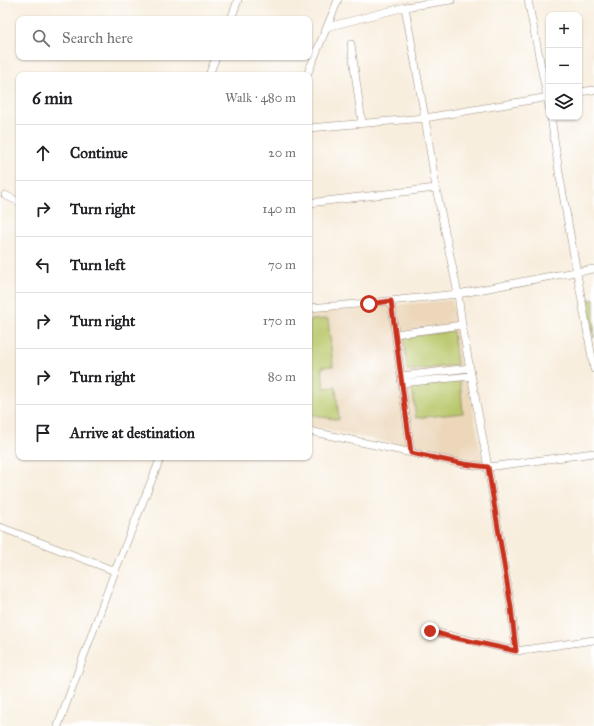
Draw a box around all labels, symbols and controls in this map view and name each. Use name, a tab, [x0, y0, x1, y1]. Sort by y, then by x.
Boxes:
map controls	[546, 12, 582, 120]
button: +	[546, 12, 582, 48]
search box	[16, 16, 312, 60]
icon: search	[30, 27, 52, 49]
text: Search here	[62, 29, 133, 47]
button: −	[546, 48, 582, 84]
button: layers	[546, 84, 582, 120]
text: 6 min	[32, 88, 73, 109]
text: Walk · 480 m	[225, 90, 296, 106]
icon: ahead	[32, 142, 54, 164]
text: Continue	[70, 144, 128, 162]
text: 20 m	[268, 145, 296, 161]
icon: right	[32, 198, 54, 220]
text: Turn right	[70, 200, 135, 218]
text: 140 m	[262, 201, 296, 217]
icon: left	[32, 254, 54, 276]
text: Turn left	[70, 256, 126, 274]
text: 70 m	[268, 257, 296, 273]
route start	[360, 295, 378, 313]
icon: right	[32, 310, 54, 332]
text: Turn right	[70, 312, 135, 330]
text: 170 m	[263, 313, 296, 329]
icon: right	[32, 366, 54, 388]
text: Turn right	[70, 368, 135, 386]
text: 80 m	[268, 369, 296, 385]
icon: arrive	[32, 422, 54, 444]
text: Arrive at destination	[70, 424, 195, 442]
route end	[421, 622, 439, 640]

